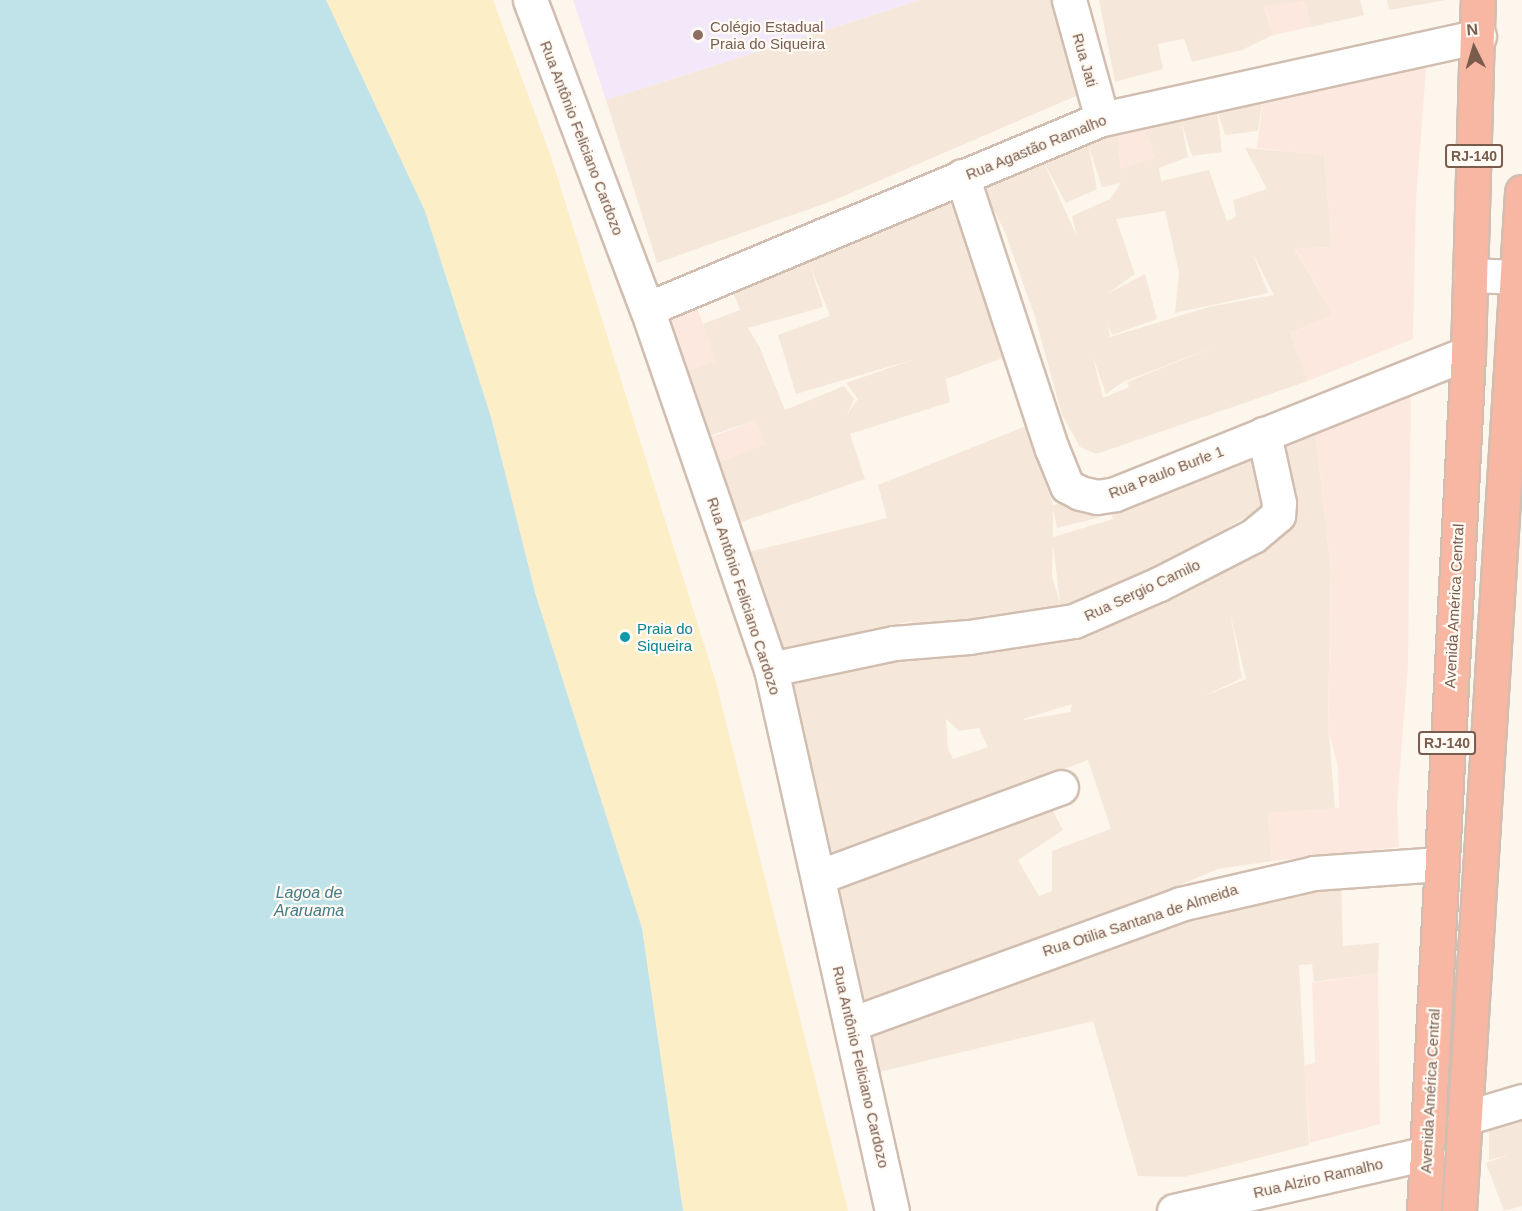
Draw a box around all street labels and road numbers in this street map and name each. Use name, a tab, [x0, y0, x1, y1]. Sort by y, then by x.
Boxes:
street label: Rua Jati	[1069, 31, 1101, 89]
street label: Rua Antônio Feliciano Cardozo	[536, 38, 628, 238]
street label: Rua Agastão Ramalho	[963, 110, 1109, 184]
road number: RJ-140	[1444, 145, 1504, 167]
street label: Rua Paulo Burle 1	[1106, 442, 1226, 502]
street label: Rua Antônio Feliciano Cardozo	[703, 494, 785, 698]
street label: Avenida América Central	[1441, 523, 1467, 689]
street label: Rua Sergio Camilo	[1081, 555, 1203, 625]
road number: RJ-140	[1417, 732, 1477, 754]
street label: Rua Otilia Santana de Almeida	[1040, 880, 1240, 960]
street label: Rua Antônio Feliciano Cardozo	[829, 964, 893, 1170]
street label: Avenida América Central	[1417, 1008, 1443, 1174]
street label: Rua Alziro Ramalho	[1251, 1154, 1385, 1202]

